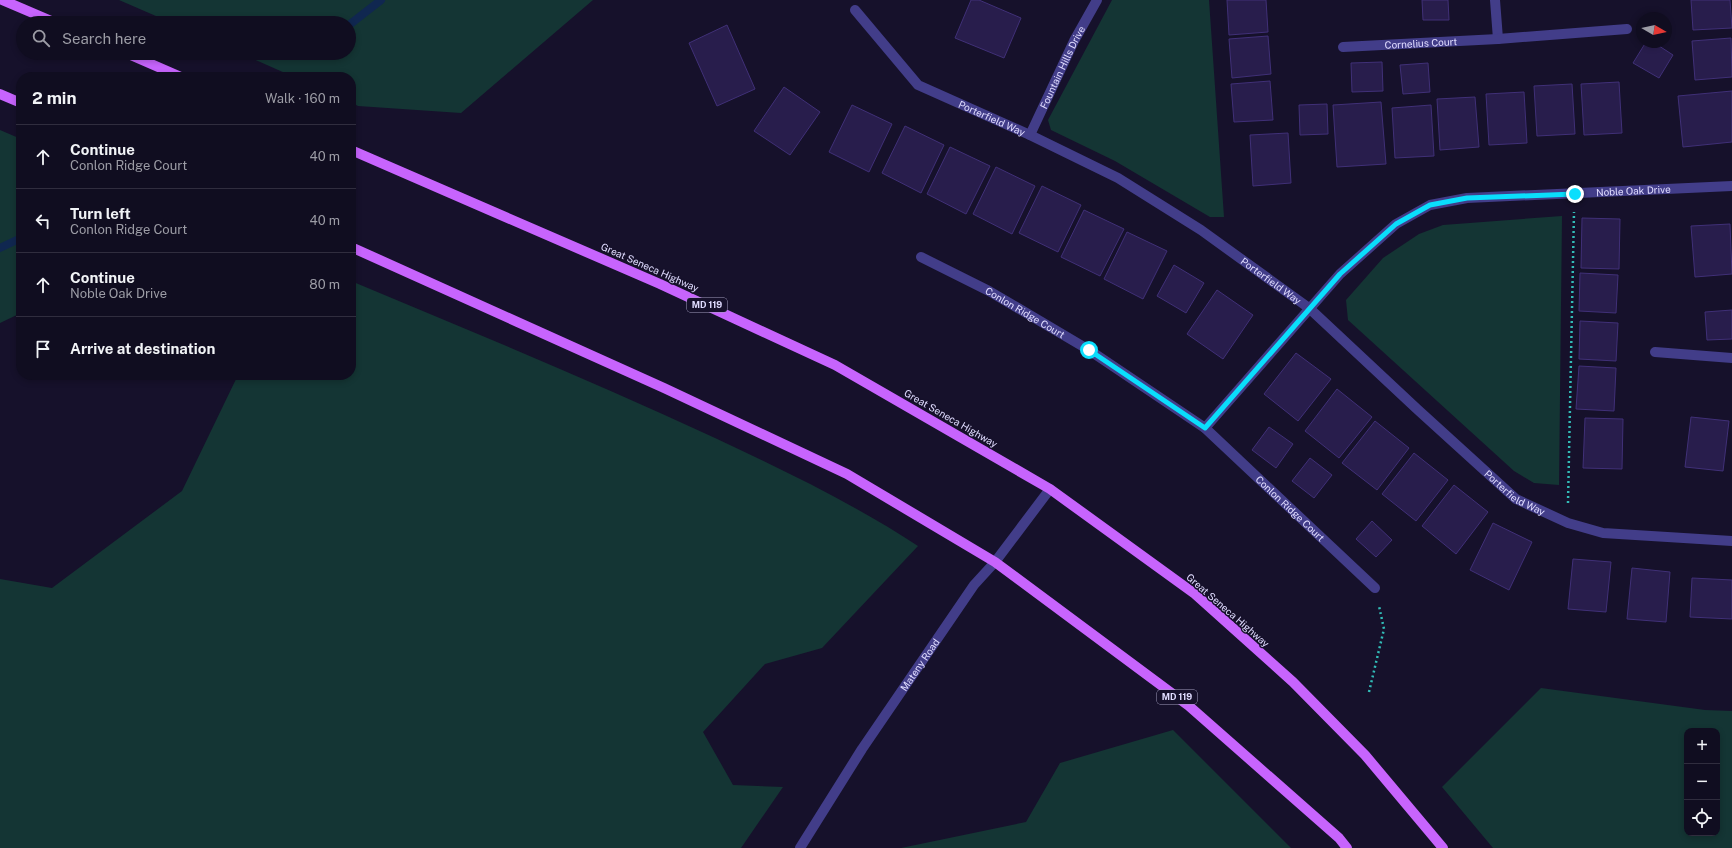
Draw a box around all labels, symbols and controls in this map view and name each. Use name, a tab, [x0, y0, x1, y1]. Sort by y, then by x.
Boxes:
north arrow	[1636, 12, 1672, 48]
search box	[16, 16, 356, 60]
street label: Fountain Hills Drive	[1037, 23, 1087, 111]
icon: search	[30, 27, 52, 49]
text: Search here	[62, 30, 146, 47]
street label: Cornelius Court	[1384, 35, 1458, 51]
text: 2 min	[32, 88, 77, 108]
text: Walk · 160 m	[265, 91, 340, 106]
street label: Porterfield Way	[957, 98, 1028, 138]
text: Continue	[70, 141, 135, 158]
icon: ahead	[32, 146, 54, 168]
text: 40 m	[309, 149, 340, 164]
text: Conlon Ridge Court	[70, 158, 187, 173]
street label: Noble Oak Drive	[1596, 183, 1671, 198]
route end	[1566, 185, 1584, 203]
text: Turn left	[70, 205, 131, 222]
icon: left	[32, 210, 54, 232]
text: 40 m	[309, 213, 340, 228]
text: Conlon Ridge Court	[70, 222, 187, 237]
street label: Great Seneca Highway	[599, 240, 701, 294]
street label: Porterfield Way	[1239, 255, 1304, 307]
text: Continue	[70, 269, 135, 286]
icon: ahead	[32, 274, 54, 296]
text: 80 m	[309, 277, 340, 292]
street label: Conlon Ridge Court	[983, 284, 1067, 340]
text: Noble Oak Drive	[70, 286, 167, 301]
road number: MD 119	[687, 298, 727, 312]
icon: arrive	[32, 338, 54, 360]
text: Arrive at destination	[70, 340, 215, 357]
route start	[1080, 341, 1098, 359]
street label: Great Seneca Highway	[902, 386, 1000, 450]
street label: Porterfield Way	[1482, 467, 1548, 518]
street label: Conlon Ridge Court	[1253, 473, 1327, 544]
street label: Great Seneca Highway	[1184, 571, 1272, 650]
street label: Mateny Road	[898, 636, 942, 693]
road number: MD 119	[1157, 690, 1197, 704]
map controls	[1684, 728, 1720, 836]
button: +	[1684, 728, 1720, 764]
button: −	[1684, 764, 1720, 800]
button: locate	[1684, 800, 1720, 836]

